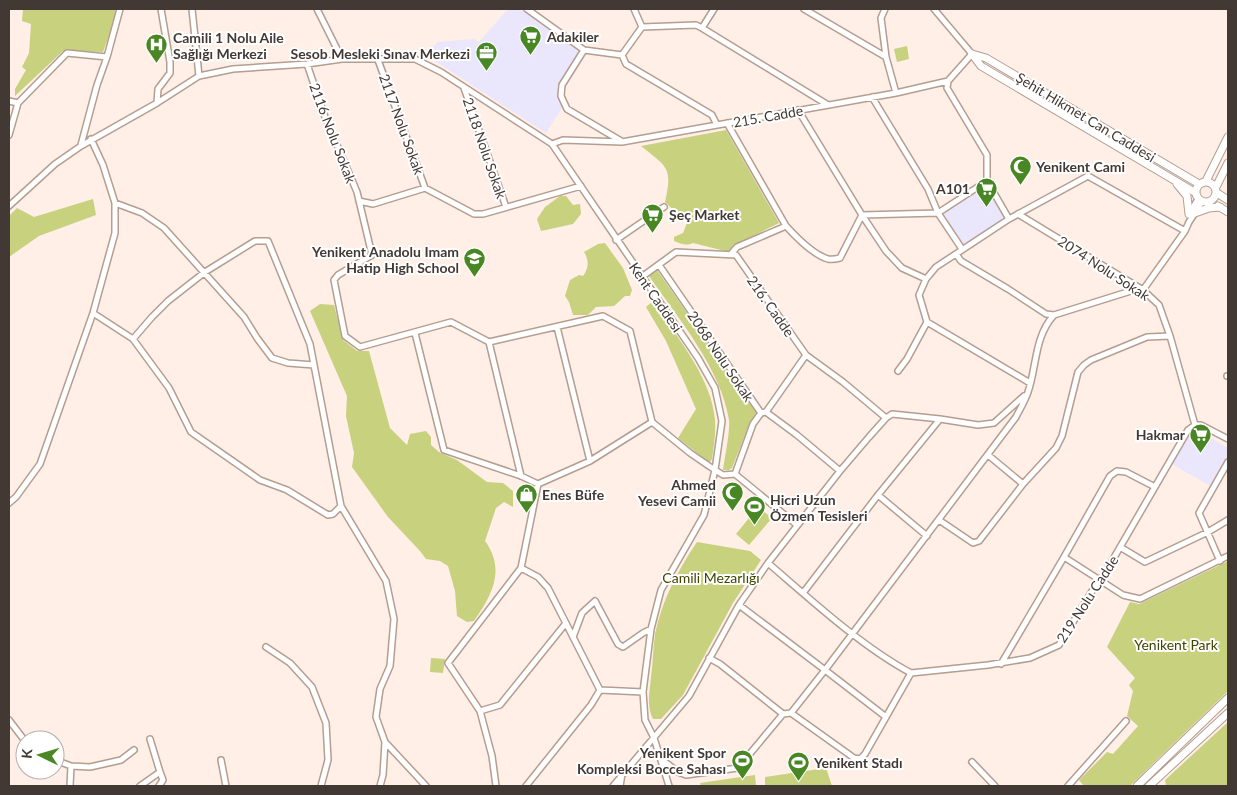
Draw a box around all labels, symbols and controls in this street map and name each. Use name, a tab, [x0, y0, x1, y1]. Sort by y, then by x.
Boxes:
supermarket icon: Adakiler	[519, 24, 543, 55]
place label: Adakiler	[546, 28, 600, 45]
place label: Camili 1 Nolu Aile Sağlığı Merkezi	[173, 29, 284, 62]
hospital icon: Camili 1 Nolu Aile Sağlığı Merkezi	[145, 33, 169, 64]
office icon: Sesob Mesleki Sınav Merkezi	[474, 41, 498, 72]
place label: Sesob Mesleki Sınav Merkezi	[290, 45, 470, 62]
street label: Şehit Hikmet Can Caddesi	[1013, 69, 1159, 165]
street label: 2117 Nolu Sokak	[376, 71, 428, 177]
street label: 2116 Nolu Sokak	[306, 81, 360, 186]
street label: 2118 Nolu Sokak	[460, 95, 511, 202]
street label: 215. Cadde	[732, 101, 804, 131]
mosque icon: Yenikent Cami	[1008, 154, 1032, 185]
place label: Yenikent Cami	[1035, 158, 1125, 175]
supermarket icon: A101	[974, 176, 998, 207]
place label: A101	[935, 180, 970, 197]
supermarket icon: Şeç Market	[641, 202, 665, 233]
place label: Şeç Market	[669, 206, 740, 223]
street label: 2074 Nolu Sokak	[1055, 232, 1154, 304]
place label: Yenikent Anadolu Imam Hatip High School	[311, 243, 459, 276]
school or university icon: Yenikent Anadolu Imam Hatip High School	[463, 247, 487, 278]
street label: Kent Caddesi	[626, 259, 686, 335]
street label: 216. Cadde	[744, 272, 798, 340]
street label: 2068 Nolu Sokak	[684, 307, 758, 405]
supermarket icon: Hakmar	[1189, 422, 1213, 453]
place label: Hakmar	[1136, 426, 1186, 443]
place label: Ahmed Yesevi Camii	[637, 476, 716, 509]
mosque icon: Ahmed Yesevi Camii	[720, 480, 744, 511]
shop icon: Enes Büfe	[514, 482, 538, 513]
place label: Enes Büfe	[542, 486, 605, 503]
place label: Hicri Uzun Özmen Tesisleri	[770, 491, 867, 524]
sports icon: Hicri Uzun Özmen Tesisleri	[742, 495, 766, 526]
street label: 219 Nolu Cadde	[1053, 552, 1121, 646]
park label: Camili Mezarlığı	[662, 569, 760, 586]
park label: Yenikent Park	[1134, 636, 1219, 653]
north arrow	[15, 730, 65, 780]
place label: Yenikent Spor Kompleksi Bocce Sahası	[577, 744, 727, 777]
text: K	[18, 748, 35, 759]
sports icon: Yenikent Spor Kompleksi Bocce Sahası	[730, 748, 754, 779]
sports icon: Yenikent Stadı	[786, 750, 810, 781]
place label: Yenikent Stadı	[813, 754, 903, 771]

